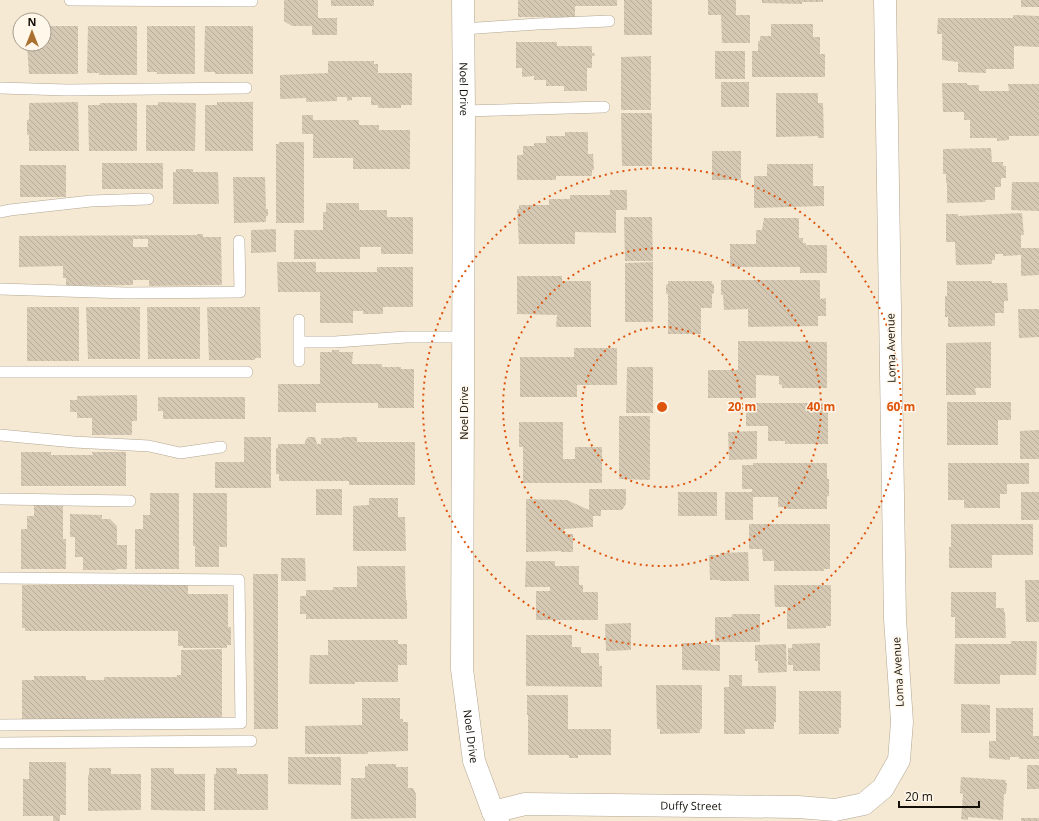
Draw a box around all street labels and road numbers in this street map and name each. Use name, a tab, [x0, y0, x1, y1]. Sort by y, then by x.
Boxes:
street label: Noel Drive	[457, 62, 472, 116]
street label: Loma Avenue	[882, 313, 899, 383]
street label: Noel Drive	[456, 386, 471, 440]
street label: Loma Avenue	[888, 637, 907, 707]
street label: Noel Drive	[460, 709, 482, 764]
street label: Duffy Street	[660, 797, 722, 813]

